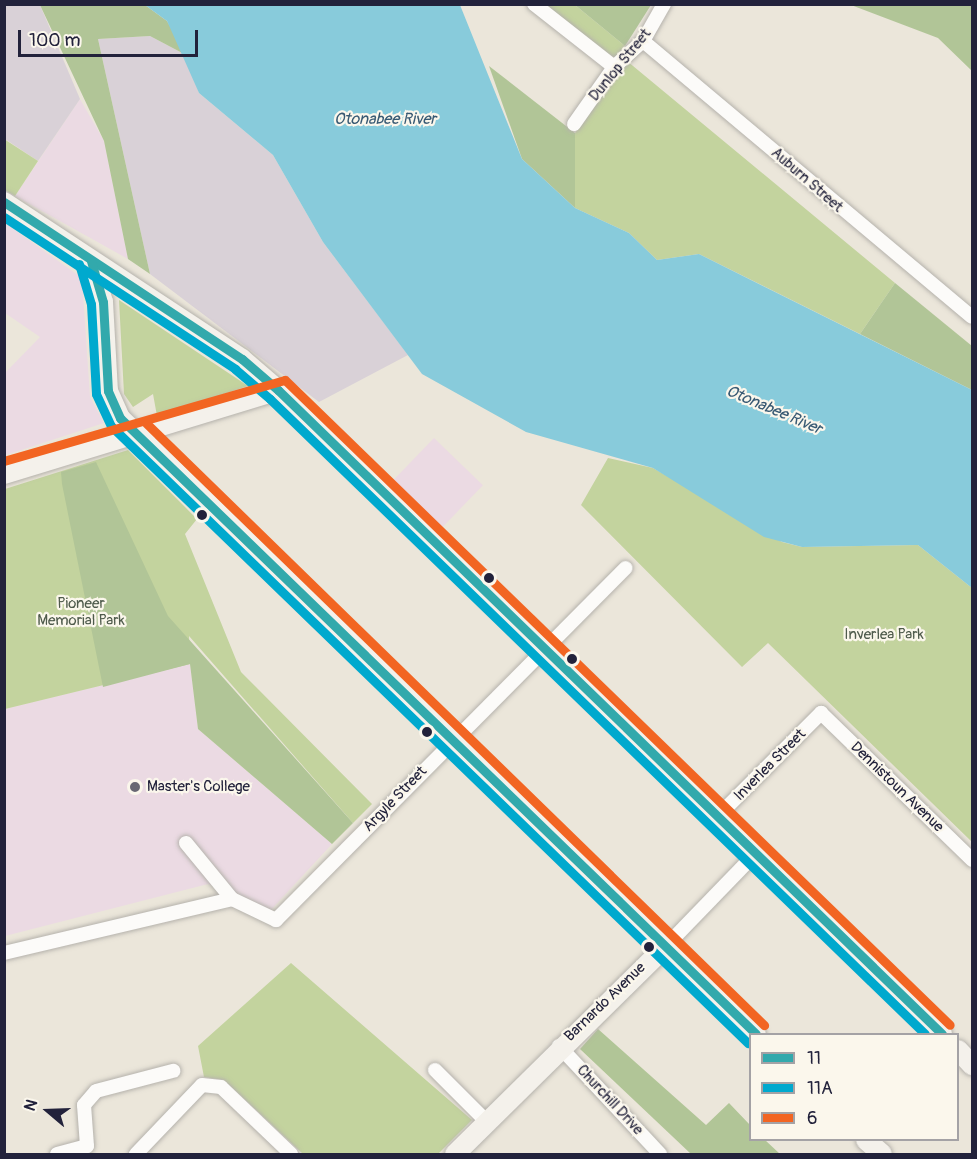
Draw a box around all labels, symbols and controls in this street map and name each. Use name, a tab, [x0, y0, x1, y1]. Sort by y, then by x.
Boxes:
scale bar	[21, 18, 201, 56]
street label: Dunlop Street	[585, 25, 655, 105]
text: 100 m	[29, 29, 81, 52]
water label: Otonabee River	[334, 109, 436, 129]
street label: Auburn Street	[767, 144, 847, 216]
water label: Otonabee River	[723, 381, 825, 439]
unlabelled marker	[196, 509, 208, 521]
unlabelled marker	[483, 572, 495, 584]
park label: Pioneer Memorial Park	[37, 594, 125, 629]
park label: Inverlea Park	[844, 626, 924, 644]
unlabelled marker	[566, 653, 578, 665]
street label: Inverlea Street	[730, 725, 810, 805]
unlabelled marker	[421, 726, 433, 738]
street label: Dennistoun Avenue	[847, 738, 947, 836]
street label: Argyle Street	[359, 763, 431, 835]
place label: Master's College	[147, 778, 250, 796]
marker: Master's College	[128, 780, 142, 794]
unlabelled marker	[643, 941, 655, 953]
street label: Barnardo Avenue	[561, 959, 649, 1045]
legend	[749, 1033, 959, 1141]
text: 11	[807, 1047, 821, 1070]
street label: Churchill Drive	[573, 1061, 647, 1139]
text: 11A	[807, 1077, 833, 1100]
north arrow	[18, 1081, 78, 1141]
text: N	[20, 1097, 42, 1114]
text: 6	[807, 1107, 817, 1130]

